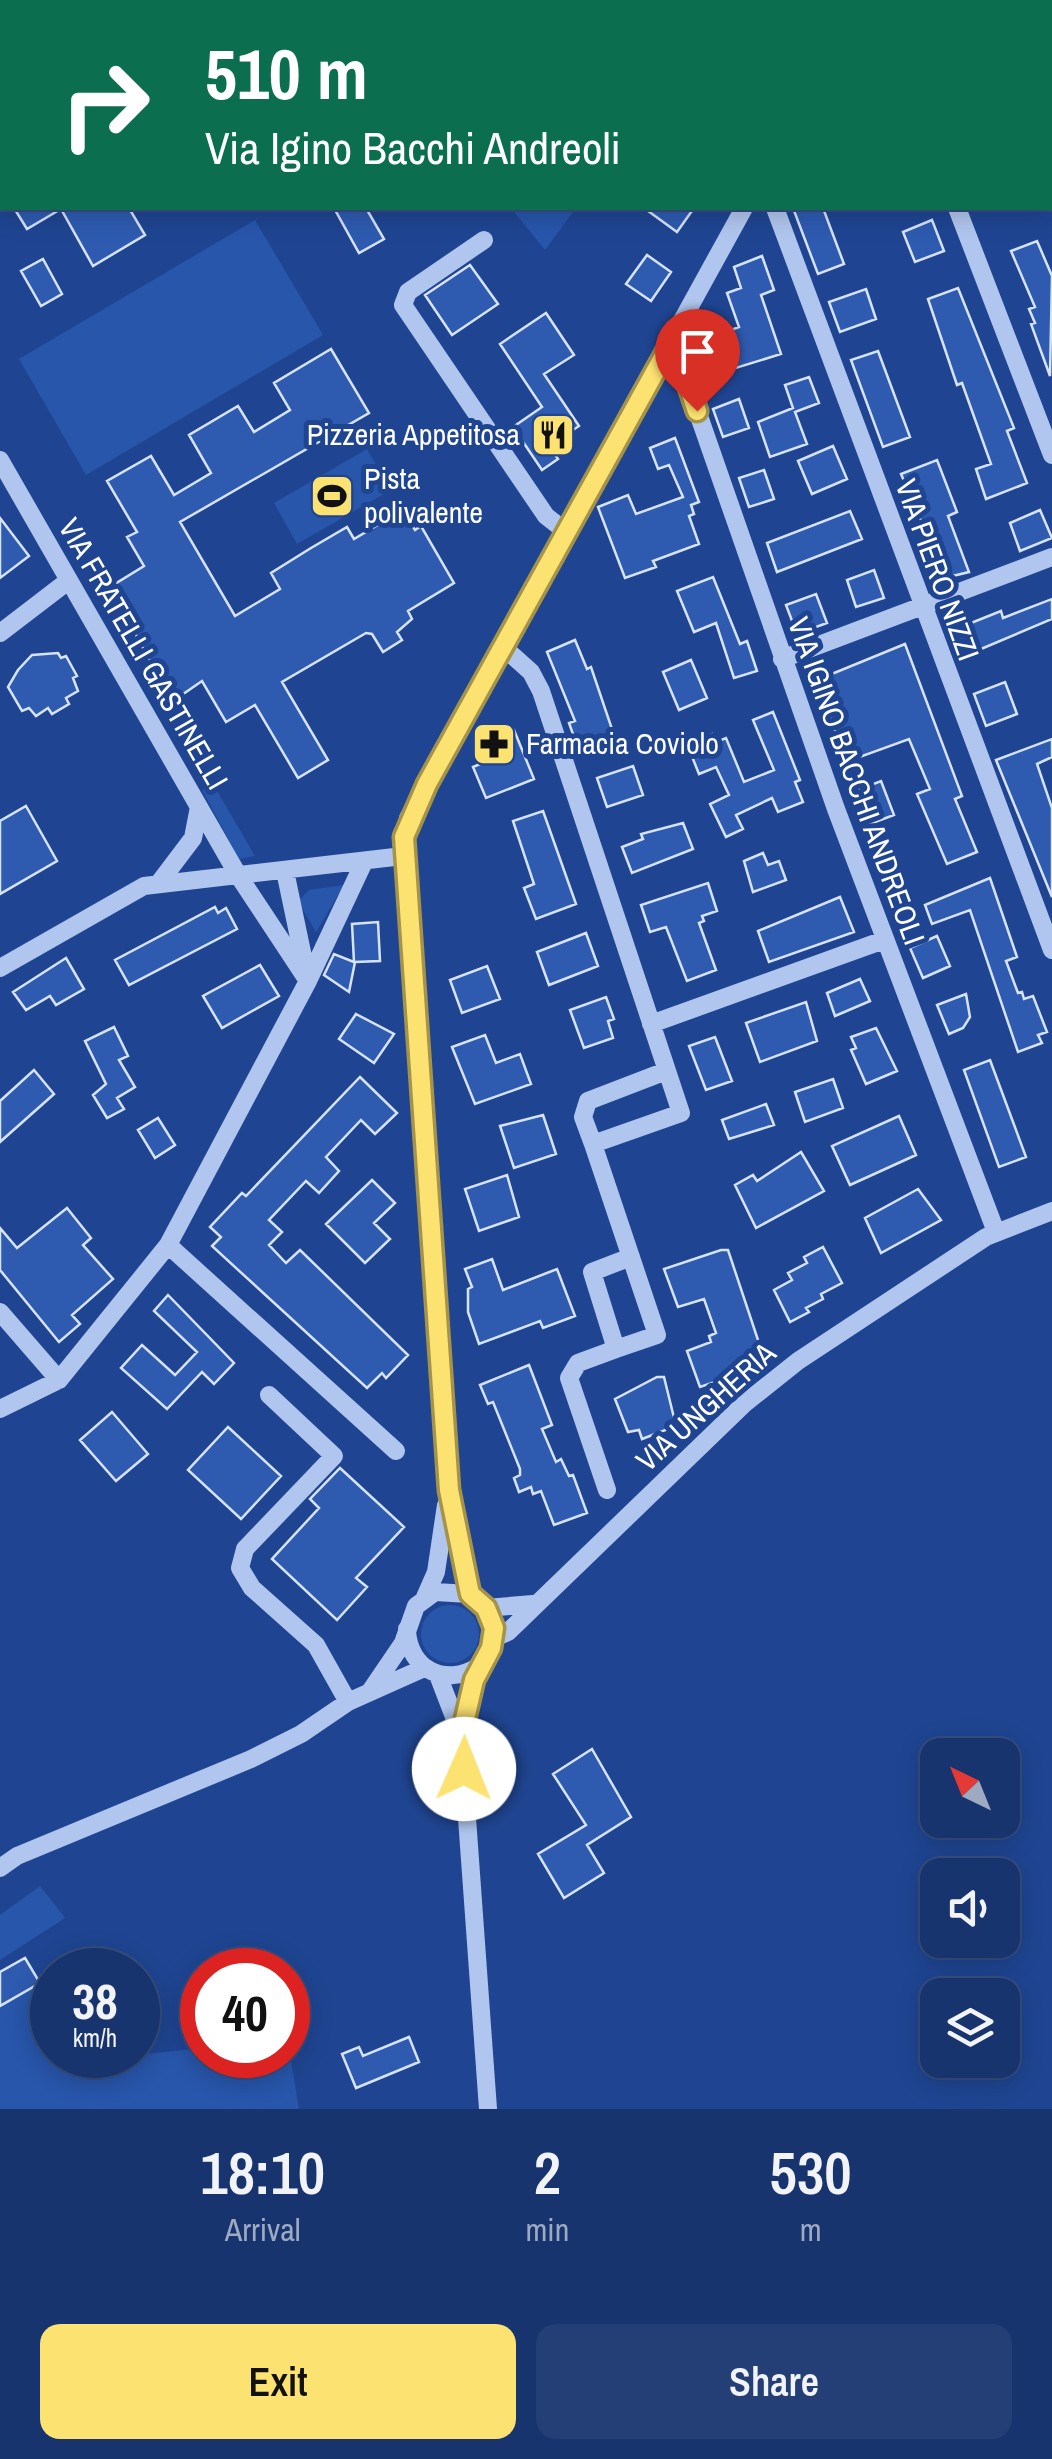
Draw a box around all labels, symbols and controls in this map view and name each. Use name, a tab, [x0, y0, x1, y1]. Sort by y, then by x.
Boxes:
text: 510 m	[205, 27, 368, 121]
icon: right	[40, 40, 170, 170]
text: Via Igino Bacchi Andreoli	[205, 117, 621, 178]
pin	[655, 309, 740, 412]
icon: arrive	[670, 324, 725, 379]
restaurant icon: Pizzeria Appetitosa	[530, 412, 576, 458]
place label: Pizzeria Appetitosa	[307, 414, 520, 454]
place label: Pista polivalente	[364, 458, 483, 532]
sports icon: Pista polivalente	[309, 473, 355, 519]
street label: VIA PIERO NIZZI	[887, 474, 989, 666]
street label: VIA FRATELLI GASTINELLI	[50, 510, 238, 797]
street label: VIA IGINO BACCHI ANDREOLI	[779, 611, 935, 950]
pharmacy icon: Farmacia Coviolo	[471, 721, 517, 767]
place label: Farmacia Coviolo	[526, 723, 719, 763]
street label: VIA UNGHERIA	[627, 1332, 784, 1480]
position arrow	[412, 1717, 516, 1821]
north arrow	[920, 1738, 1020, 1838]
map controls	[920, 1738, 1020, 2078]
button: sound	[920, 1858, 1020, 1958]
speed limit sign: 40	[180, 1948, 310, 2078]
text: 38	[72, 1967, 118, 2035]
button: layers	[920, 1978, 1020, 2078]
text: km/h	[73, 2021, 117, 2055]
text: 18:10	[200, 2132, 325, 2213]
text: 2	[534, 2132, 561, 2213]
text: 530	[770, 2132, 852, 2213]
text: Arrival	[225, 2208, 301, 2251]
text: min	[526, 2208, 569, 2251]
text: m	[800, 2208, 822, 2251]
button: Exit	[40, 2324, 516, 2439]
button: Share	[536, 2324, 1012, 2439]

